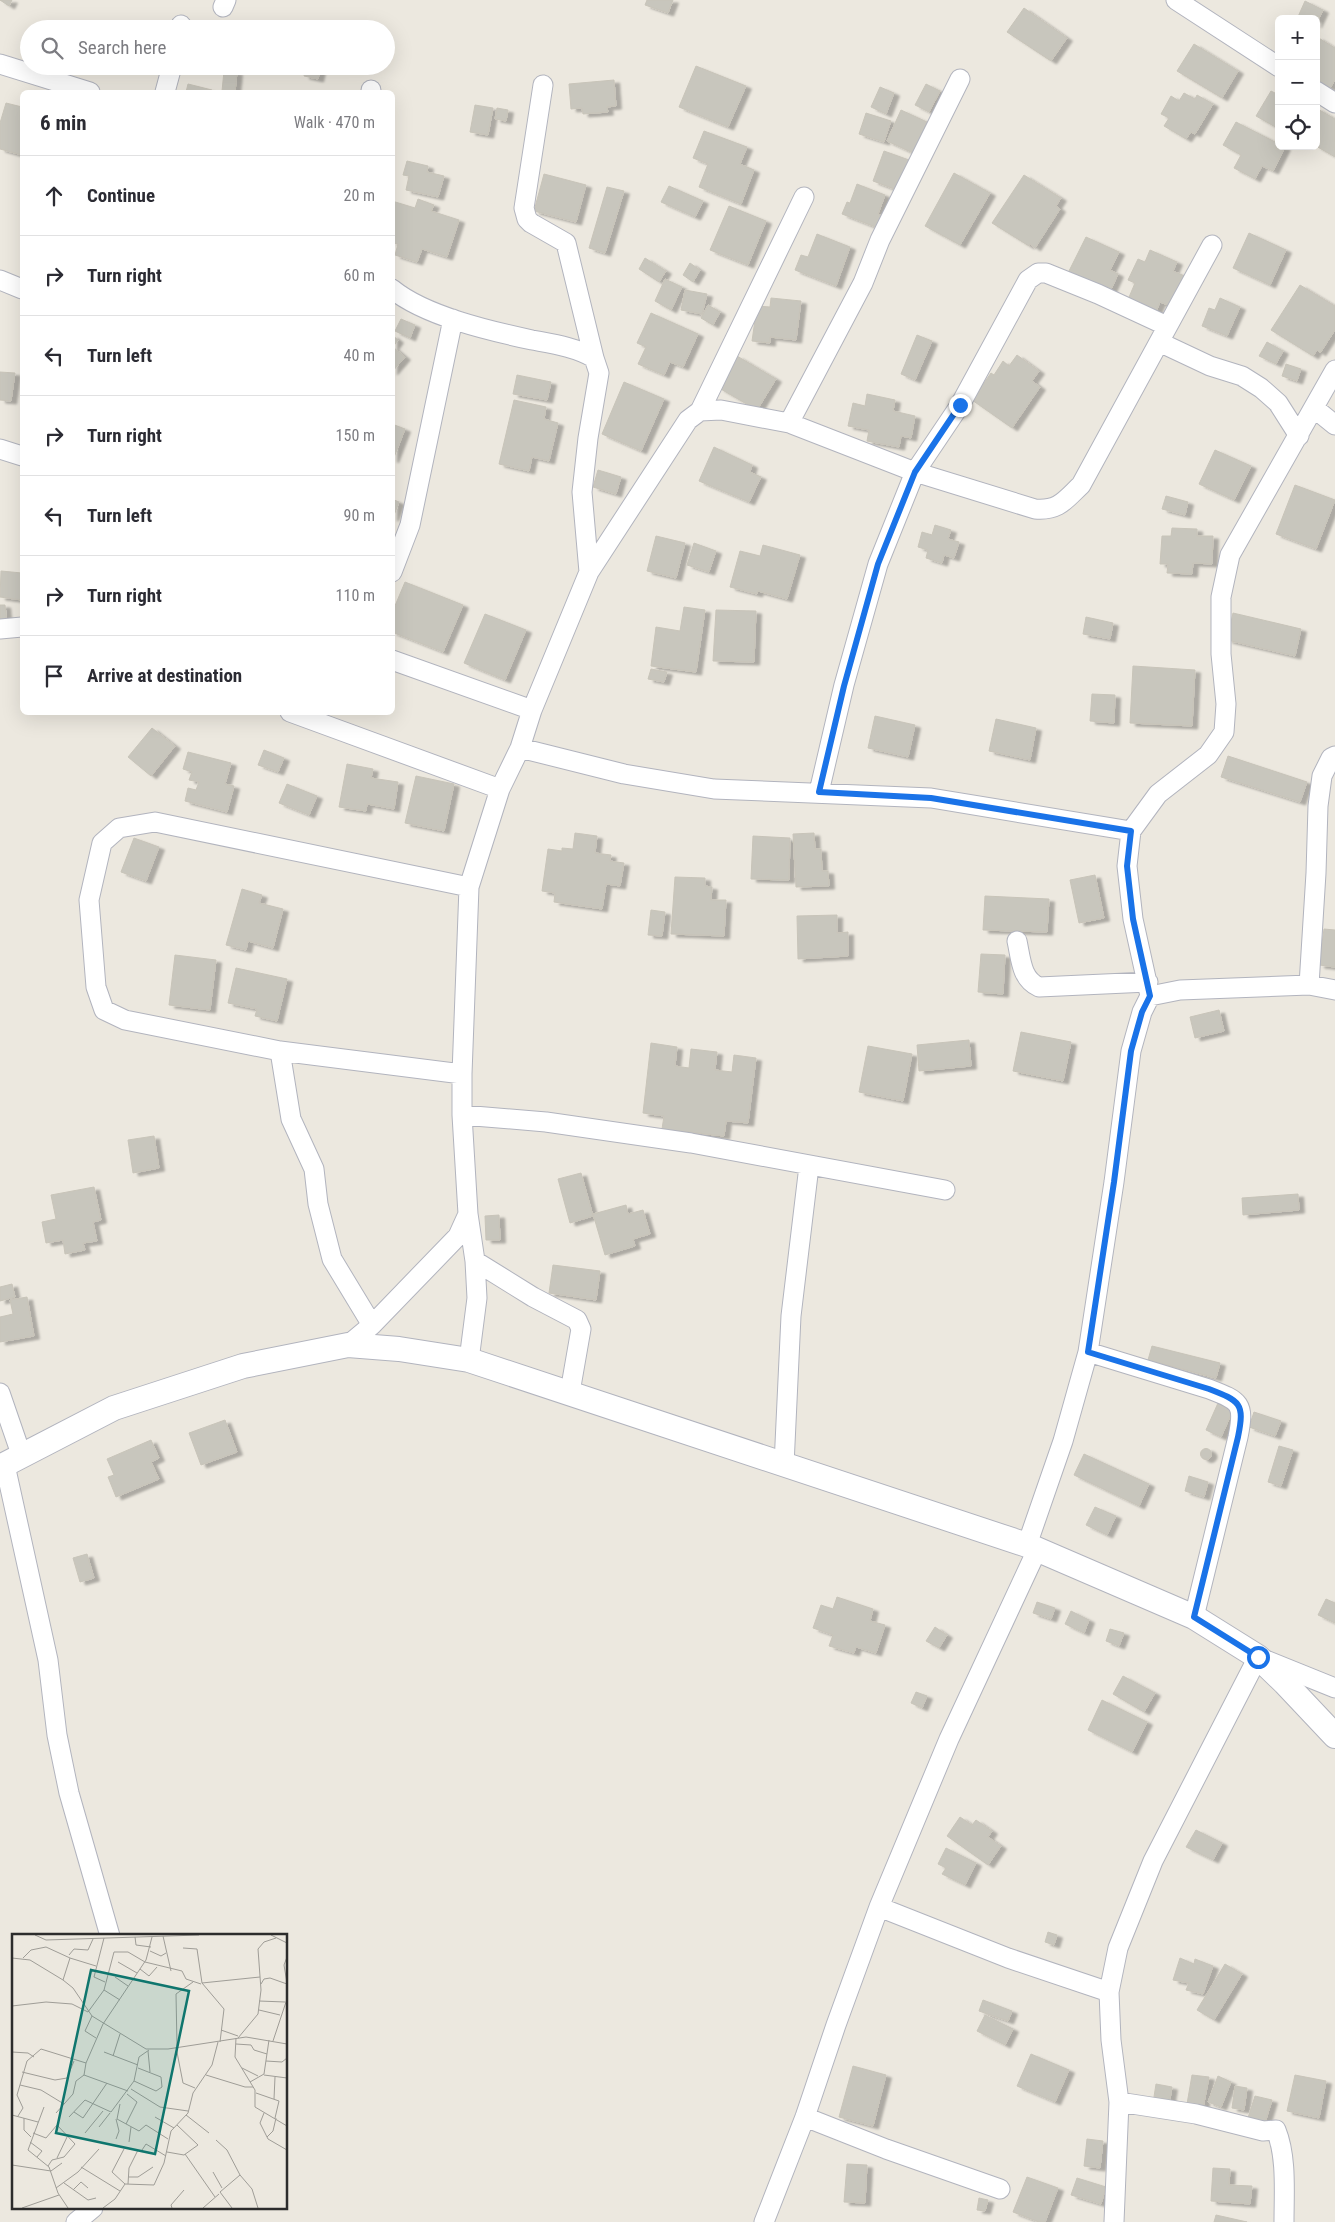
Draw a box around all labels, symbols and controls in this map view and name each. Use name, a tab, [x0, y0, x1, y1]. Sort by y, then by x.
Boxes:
map controls	[1275, 15, 1320, 150]
button: +	[1275, 15, 1320, 60]
search box	[20, 20, 395, 75]
icon: search	[38, 34, 66, 62]
text: Search here	[78, 36, 166, 59]
button: −	[1275, 60, 1320, 105]
button: locate	[1275, 105, 1320, 150]
text: 6 min	[40, 111, 87, 135]
text: Walk · 470 m	[294, 113, 375, 132]
icon: ahead	[40, 182, 68, 210]
text: Continue	[87, 184, 155, 207]
text: 20 m	[343, 186, 375, 205]
icon: right	[40, 262, 68, 290]
text: Turn right	[87, 264, 162, 287]
text: 60 m	[343, 266, 375, 285]
icon: left	[40, 342, 68, 370]
text: Turn left	[87, 344, 152, 367]
text: 40 m	[343, 346, 375, 365]
route end	[949, 394, 972, 417]
icon: right	[40, 422, 68, 450]
text: Turn right	[87, 424, 162, 447]
text: 150 m	[336, 426, 375, 445]
icon: left	[40, 502, 68, 530]
text: Turn left	[87, 504, 152, 527]
text: 90 m	[343, 506, 375, 525]
icon: right	[40, 582, 68, 610]
text: Turn right	[87, 584, 162, 607]
text: 110 m	[336, 586, 375, 605]
icon: arrive	[40, 662, 68, 690]
text: Arrive at destination	[87, 664, 242, 687]
route start	[1247, 1646, 1270, 1669]
inset map	[12, 1934, 288, 2210]

